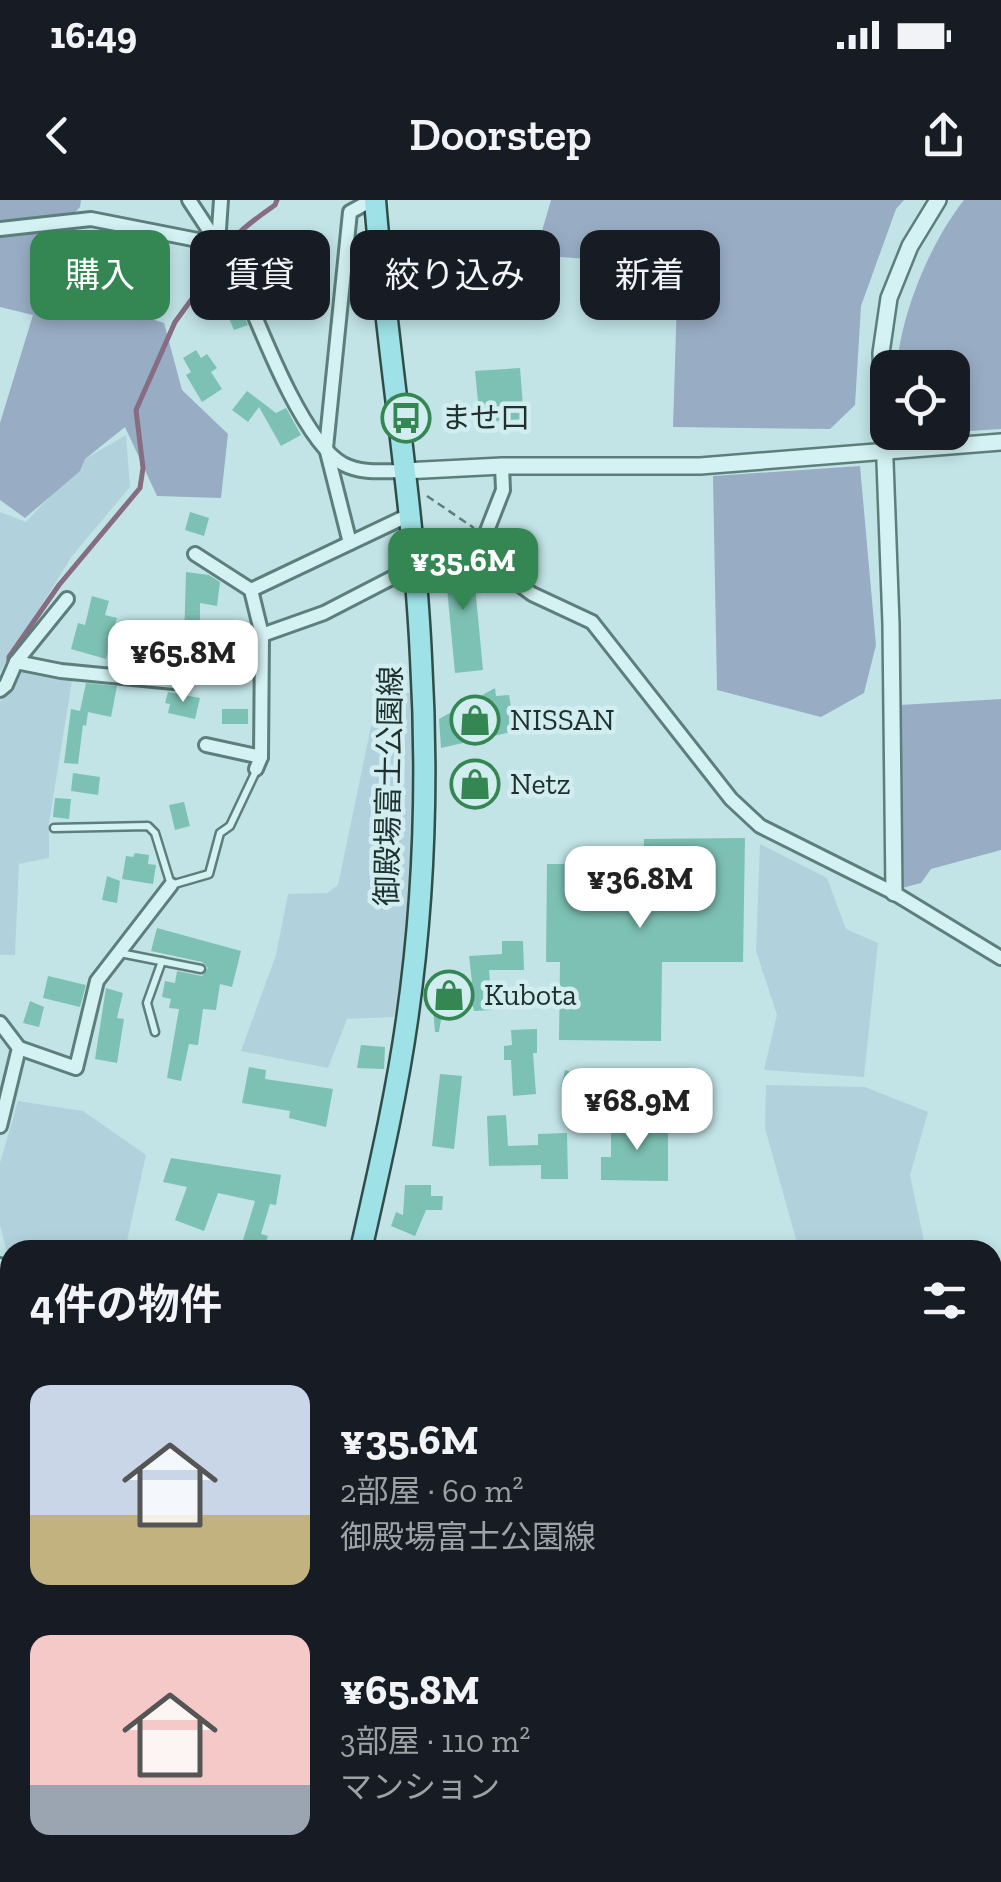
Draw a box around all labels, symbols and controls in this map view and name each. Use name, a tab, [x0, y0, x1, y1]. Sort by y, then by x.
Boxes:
text: 16:49	[50, 12, 137, 58]
icon: back	[30, 108, 85, 163]
text: Doorstep	[409, 108, 592, 162]
icon: share	[916, 108, 971, 163]
chip: 購入	[30, 230, 170, 320]
chip: 賃貸	[190, 230, 330, 320]
chip: 絞り込み	[350, 230, 560, 320]
chip: 新着	[580, 230, 720, 320]
map controls	[870, 350, 970, 450]
button: locate	[870, 350, 970, 450]
bus stop icon: ませ口	[380, 392, 432, 444]
place label: ませ口	[441, 400, 530, 436]
pin: ¥35.6M	[382, 528, 544, 613]
text: ¥35.6M	[410, 541, 516, 579]
pin: ¥65.8M	[102, 620, 264, 705]
text: ¥65.8M	[130, 633, 236, 671]
street label: 御殿場富士公園線	[369, 666, 409, 906]
shop icon: NISSAN	[449, 694, 501, 746]
place label: NISSAN	[510, 702, 615, 738]
shop icon: Netz	[449, 758, 501, 810]
place label: Netz	[510, 766, 571, 802]
pin: ¥36.8M	[559, 846, 721, 931]
text: ¥36.8M	[587, 859, 693, 897]
shop icon: Kubota	[423, 969, 475, 1021]
place label: Kubota	[484, 977, 577, 1013]
pin: ¥68.9M	[556, 1068, 718, 1153]
text: ¥68.9M	[584, 1081, 690, 1119]
icon: filters	[917, 1273, 972, 1328]
text: 4件の物件	[30, 1279, 222, 1330]
text: ¥35.6M	[340, 1414, 479, 1465]
icon: home	[110, 1425, 230, 1545]
text: 2部屋 · 60 m²	[340, 1472, 523, 1510]
text: 御殿場富士公園線	[340, 1518, 596, 1556]
text: ¥65.8M	[340, 1664, 479, 1715]
icon: home	[110, 1675, 230, 1795]
text: 3部屋 · 110 m²	[340, 1722, 530, 1760]
text: マンション	[340, 1768, 500, 1806]

